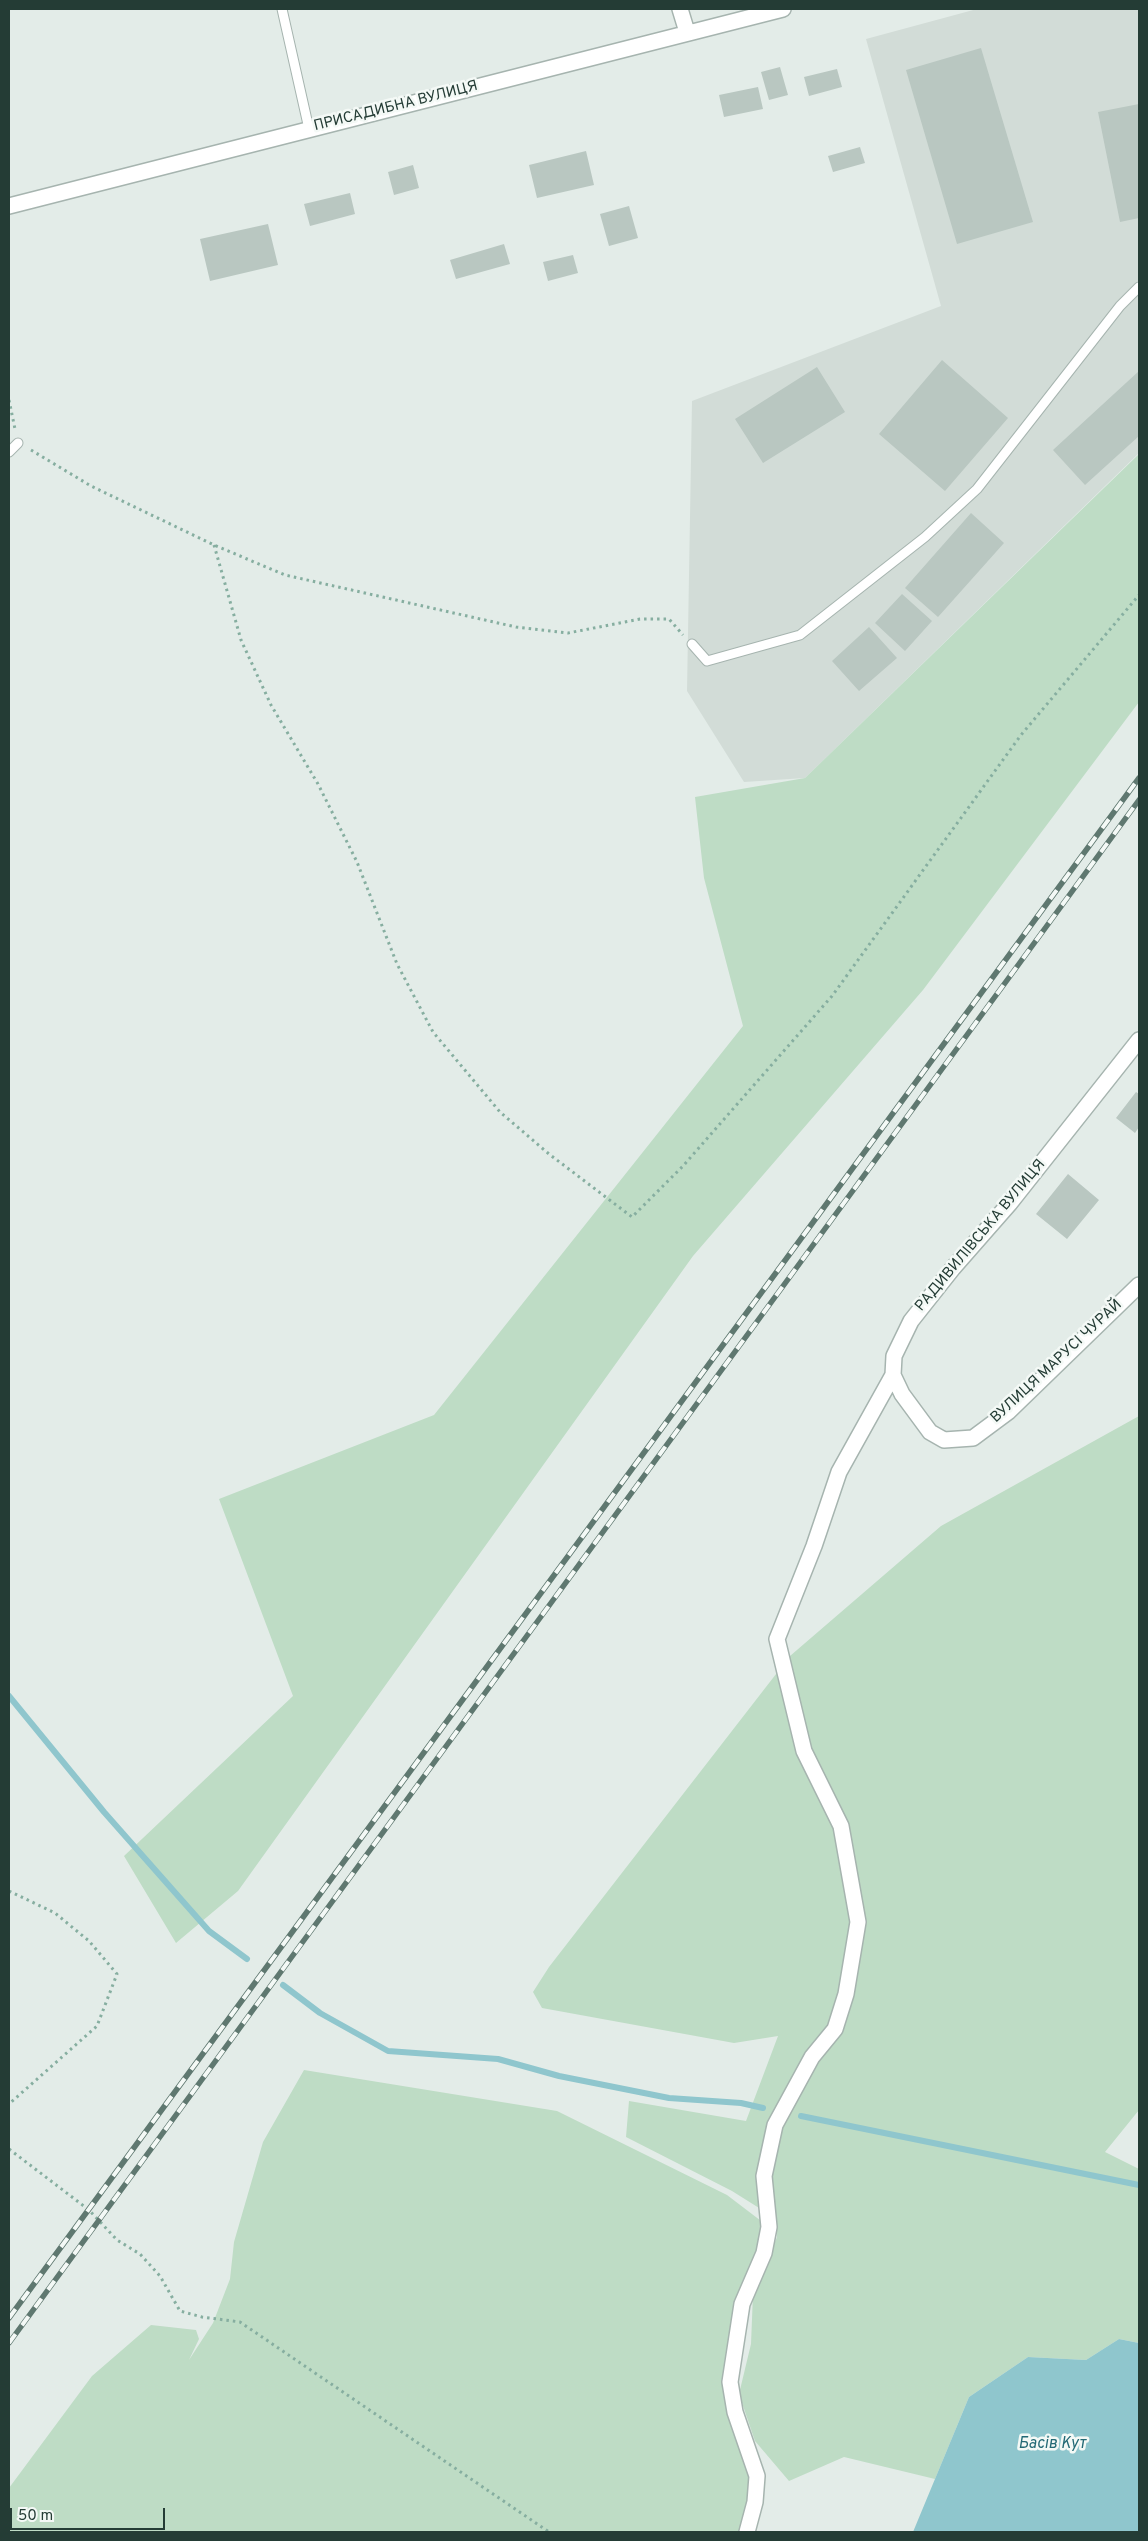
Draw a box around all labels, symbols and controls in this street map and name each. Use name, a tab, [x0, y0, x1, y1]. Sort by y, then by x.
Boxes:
street label: ПРИСАДИБНА ВУЛИЦЯ	[312, 78, 480, 136]
street label: РАДИВИЛІВСЬКА ВУЛИЦЯ	[912, 1156, 1050, 1316]
street label: ВУЛИЦЯ МАРУСІ ЧУРАЙ	[988, 1297, 1126, 1427]
water label: Басів Кут	[1018, 2435, 1086, 2455]
scale bar	[12, 2498, 168, 2530]
text: 50 m	[18, 2507, 53, 2526]

